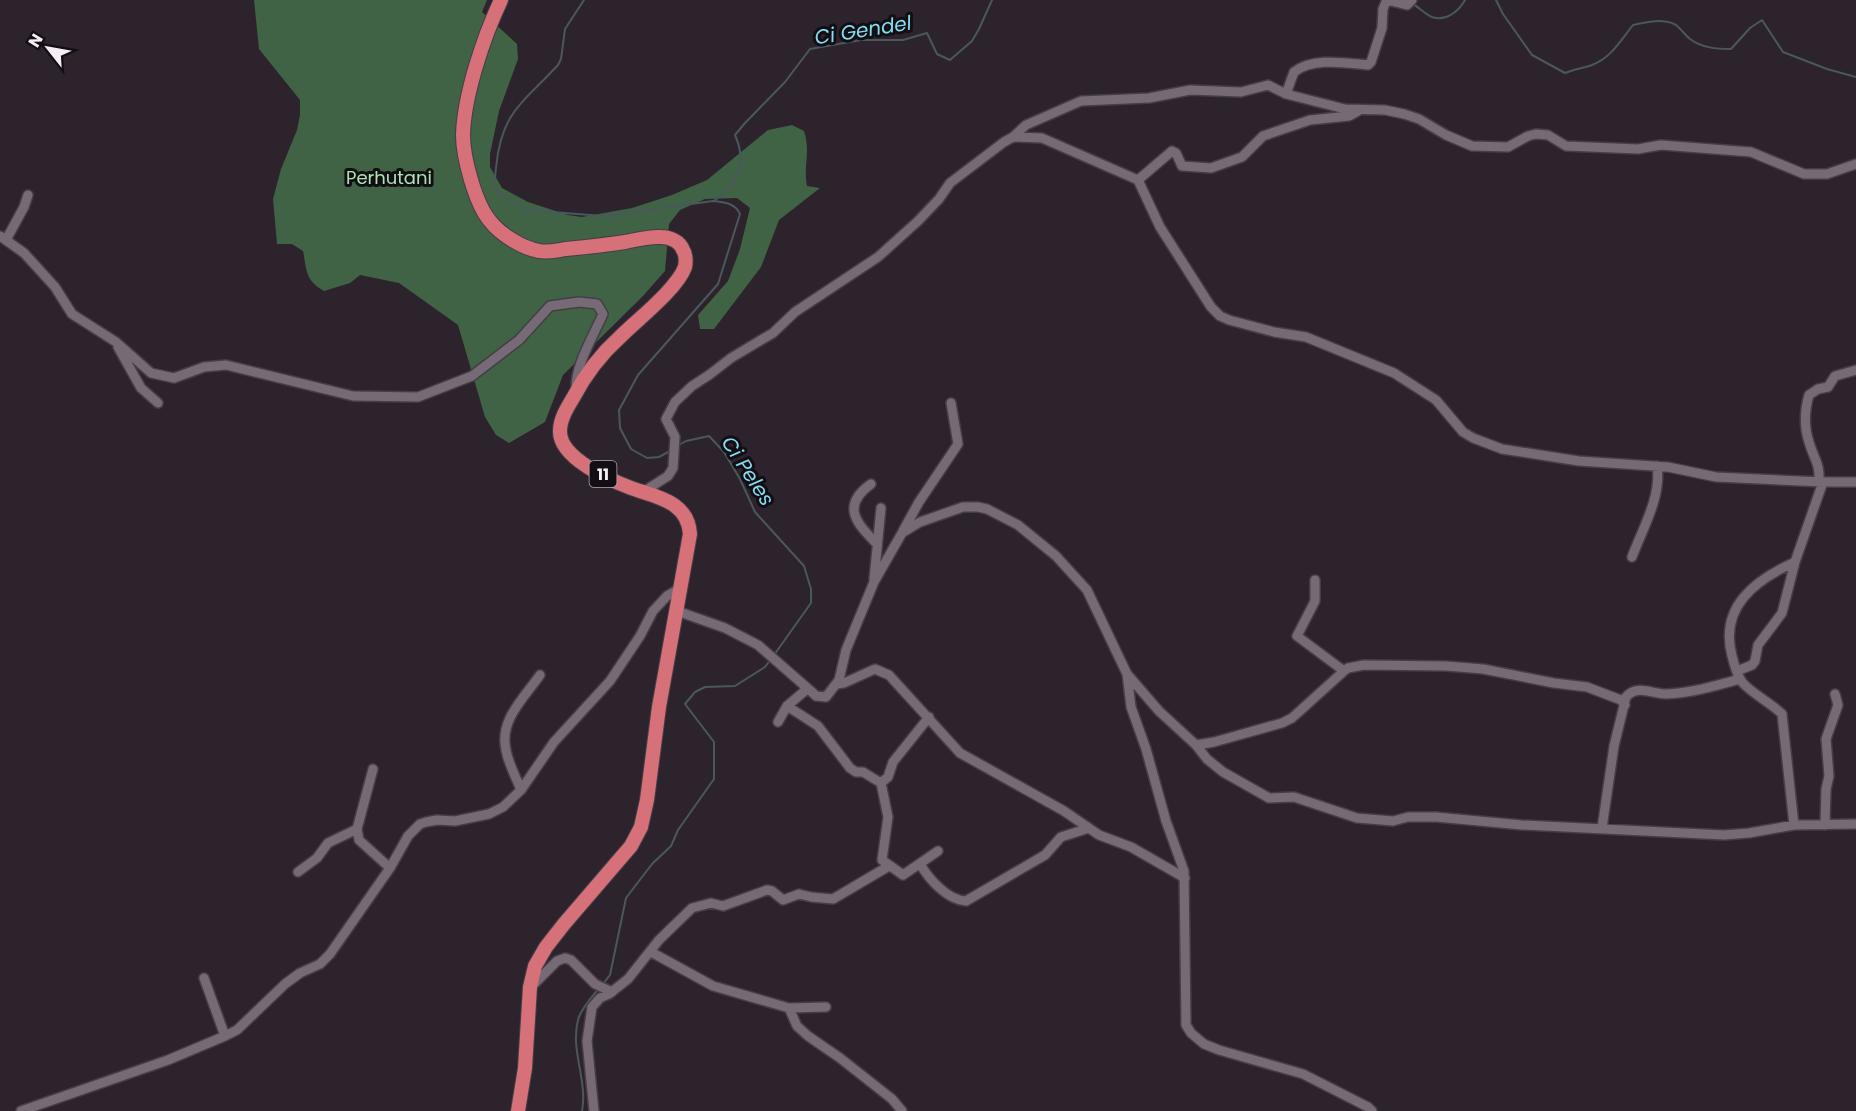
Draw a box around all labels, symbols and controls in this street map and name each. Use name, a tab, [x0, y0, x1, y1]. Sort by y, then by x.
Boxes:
water label: Ci Gendel	[812, 9, 914, 51]
north arrow	[18, 18, 78, 78]
text: N	[23, 29, 49, 52]
park label: Perhutani	[346, 165, 432, 190]
water label: Ci Peles	[715, 431, 781, 511]
road number: 11	[590, 461, 616, 487]

